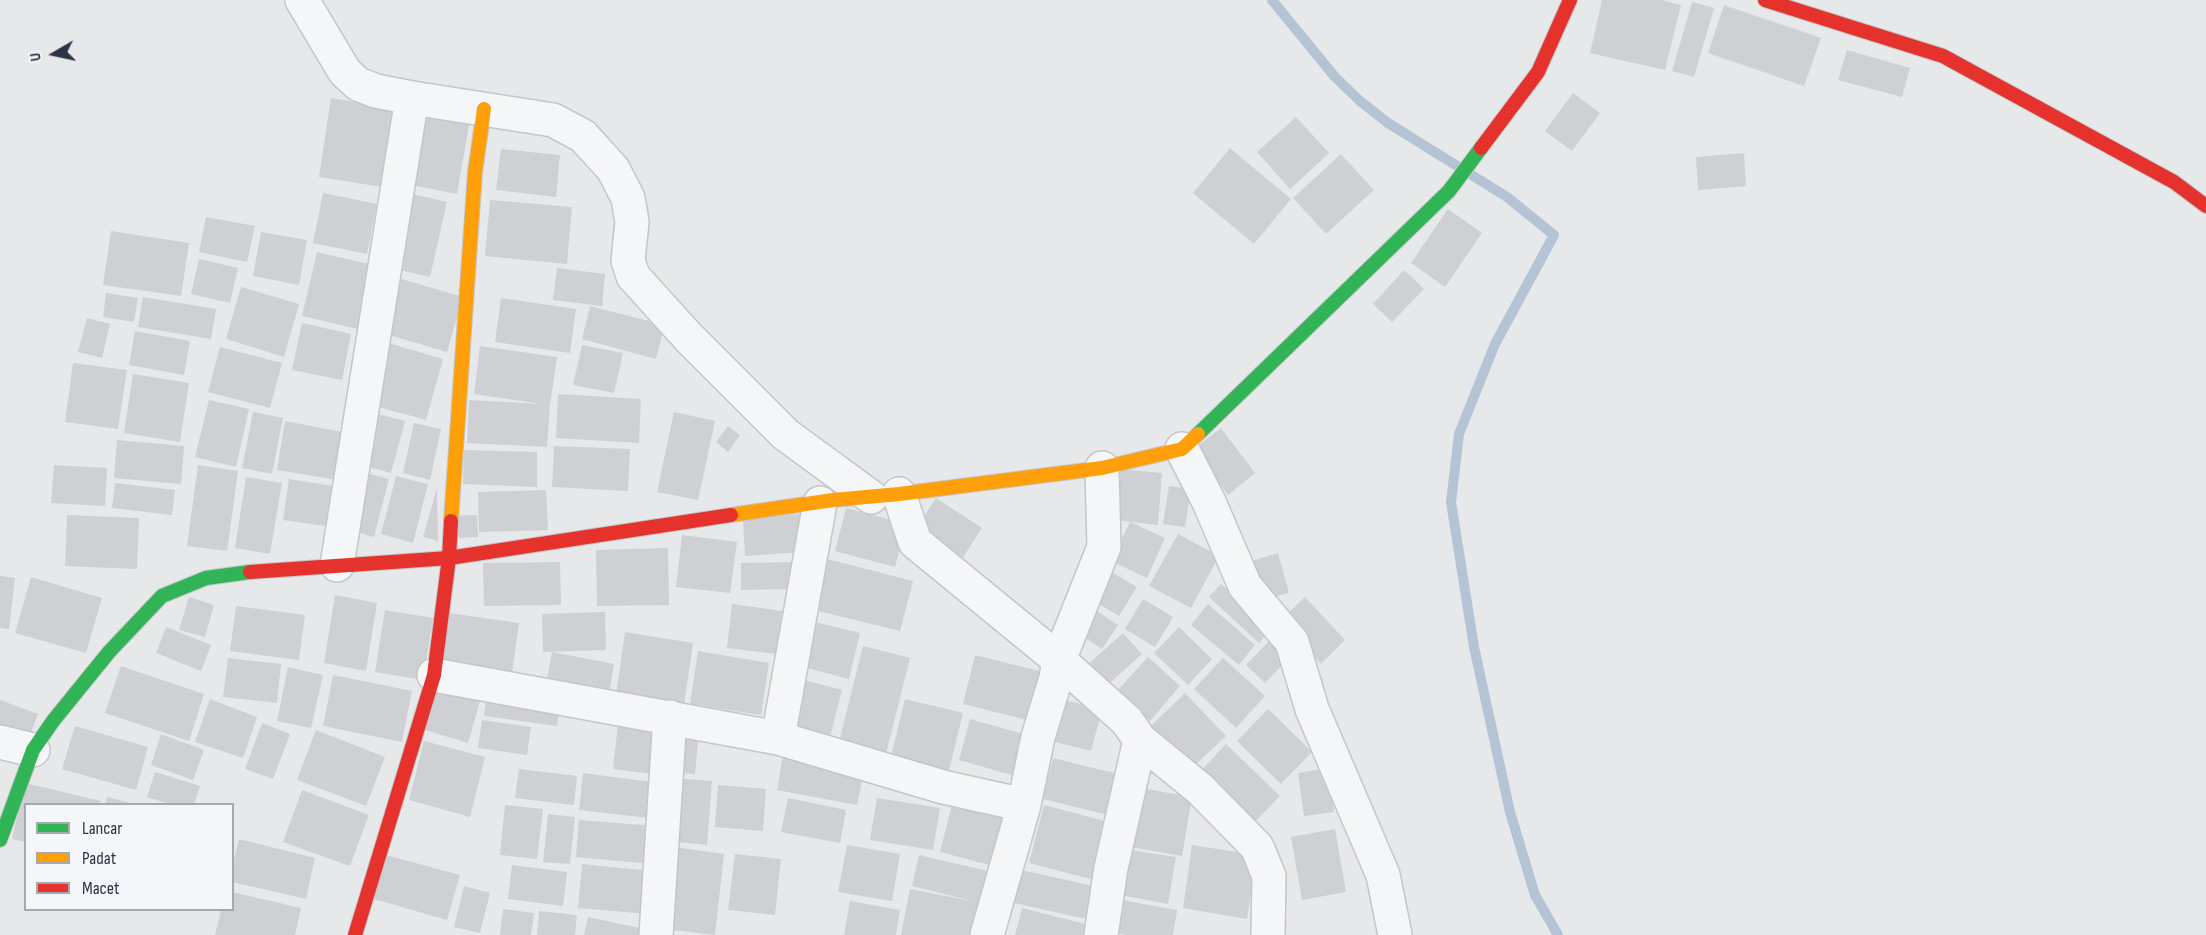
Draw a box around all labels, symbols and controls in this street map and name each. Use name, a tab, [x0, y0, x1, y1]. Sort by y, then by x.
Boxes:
north arrow	[24, 24, 84, 84]
text: U	[26, 51, 46, 63]
legend	[24, 803, 234, 911]
text: Lancar	[82, 818, 122, 839]
text: Padat	[82, 848, 116, 869]
text: Macet	[82, 878, 119, 899]

